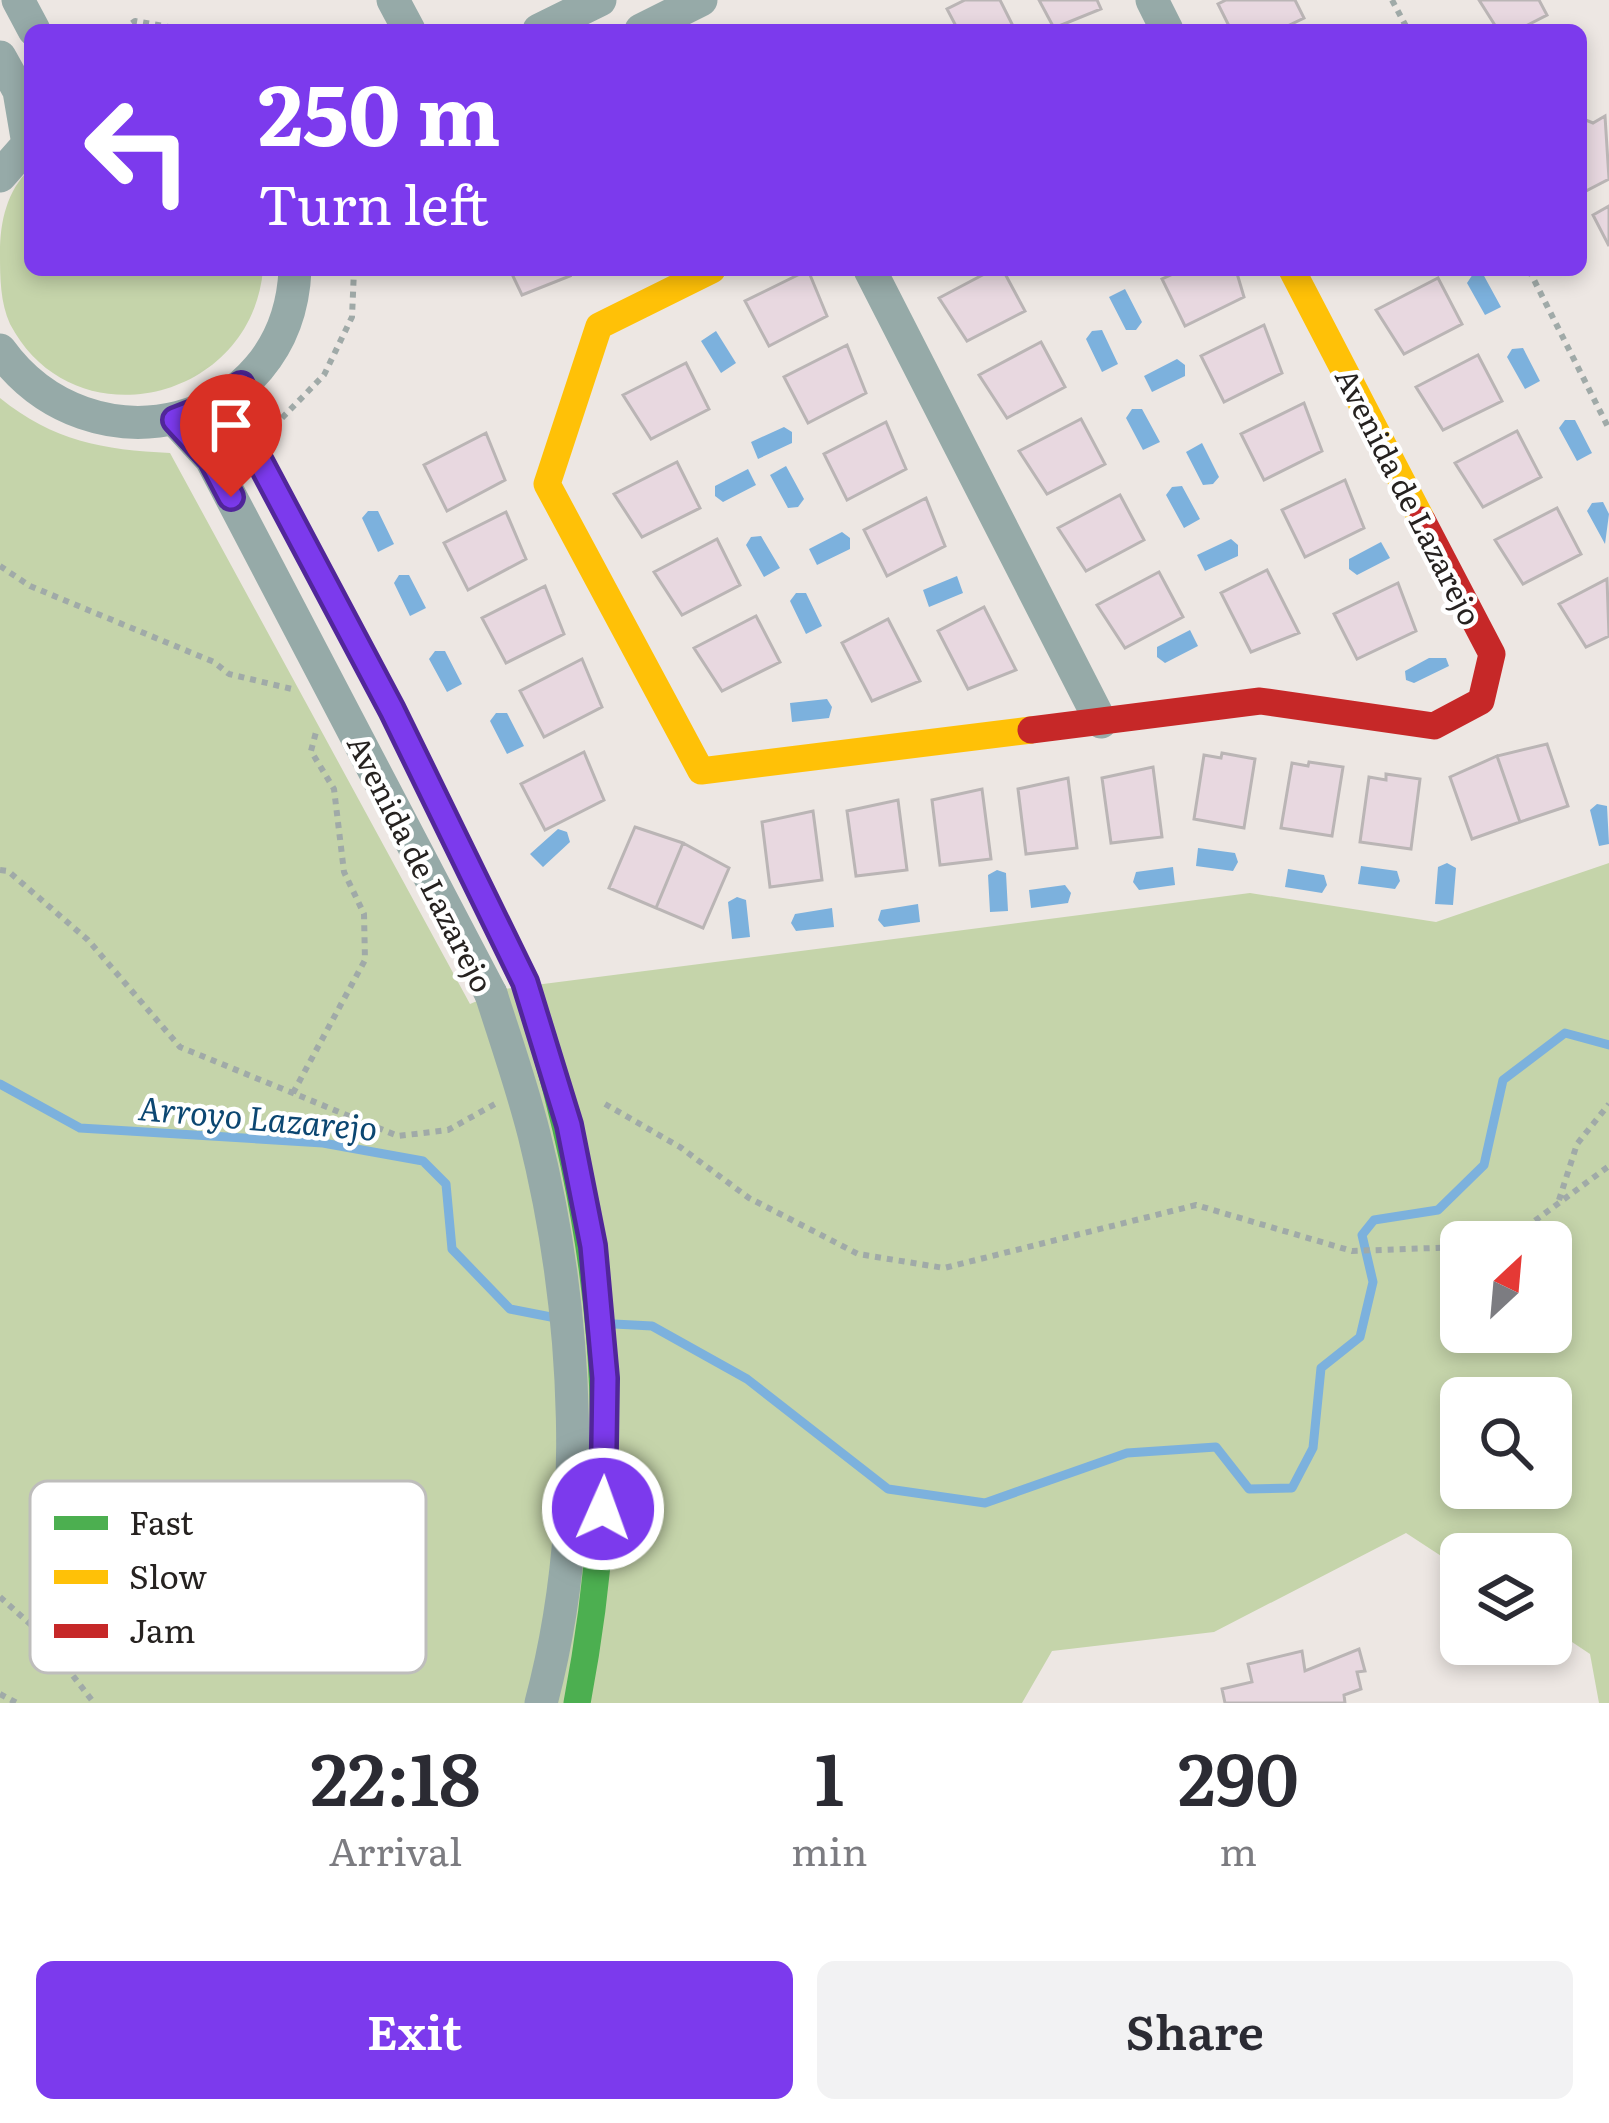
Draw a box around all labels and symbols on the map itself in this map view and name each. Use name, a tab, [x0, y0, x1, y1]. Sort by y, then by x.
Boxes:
street label: Avenida de Lazarejo	[1326, 360, 1494, 632]
pin	[180, 374, 282, 497]
street label: Avenida de Lazarejo	[338, 727, 506, 999]
water label: Arroyo Lazarejo	[136, 1081, 380, 1151]
north arrow	[1440, 1221, 1572, 1353]
position arrow	[540, 1446, 666, 1572]
legend	[30, 1481, 426, 1673]
text: Fast	[129, 1496, 194, 1545]
text: Slow	[129, 1550, 207, 1599]
text: Jam	[129, 1604, 196, 1653]

